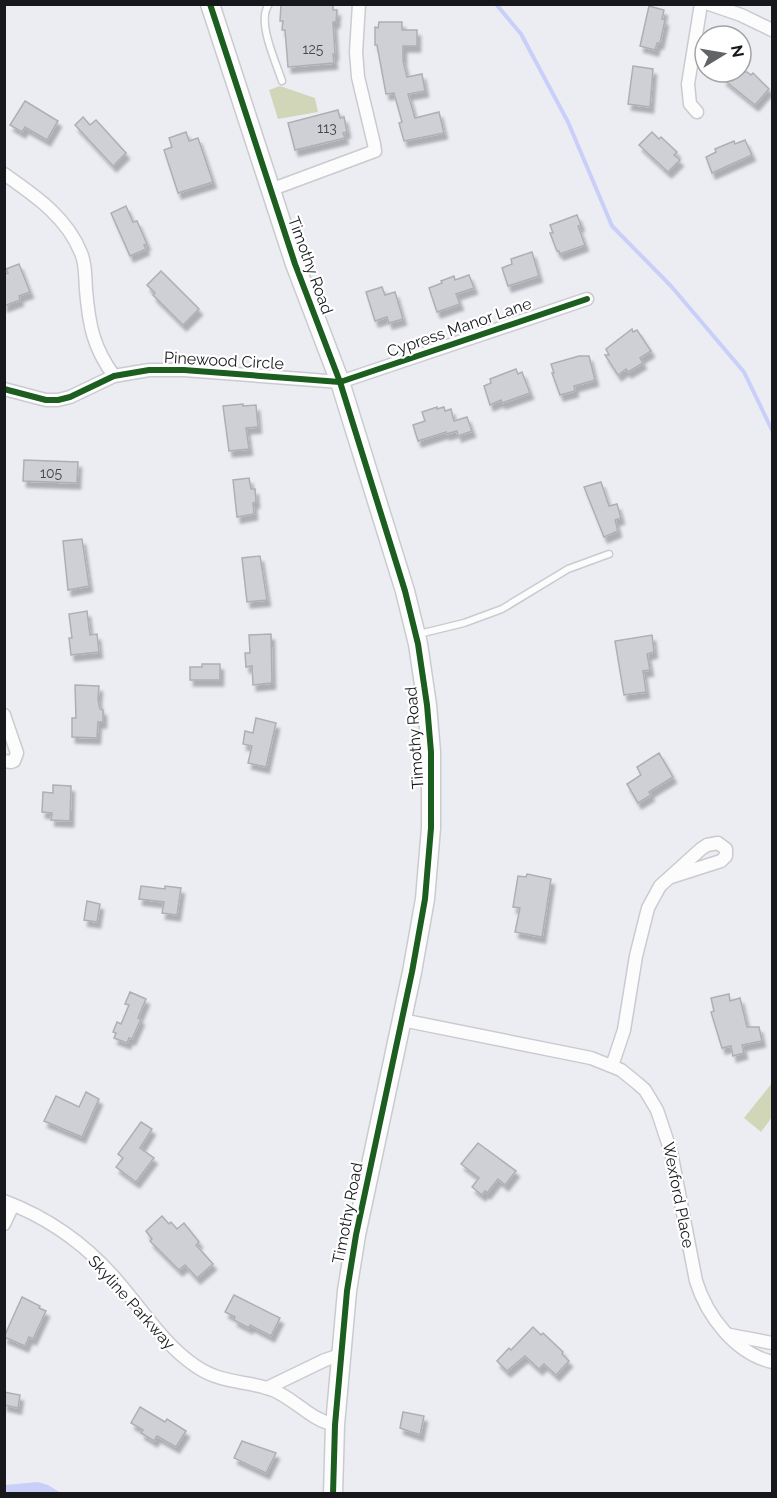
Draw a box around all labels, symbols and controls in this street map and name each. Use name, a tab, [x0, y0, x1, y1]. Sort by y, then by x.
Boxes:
north arrow	[693, 24, 753, 84]
house number: 125	[303, 41, 324, 57]
text: N	[727, 43, 748, 59]
house number: 113	[317, 120, 337, 136]
street label: Timothy Road	[284, 214, 337, 317]
street label: Cypress Manor Lane	[384, 294, 534, 361]
street label: Pinewood Circle	[164, 348, 284, 373]
house number: 105	[40, 465, 62, 481]
street label: Timothy Road	[401, 686, 428, 790]
street label: Wexford Place	[659, 1140, 698, 1250]
street label: Timothy Road	[328, 1161, 367, 1265]
street label: Skyline Parkway	[84, 1251, 179, 1354]

